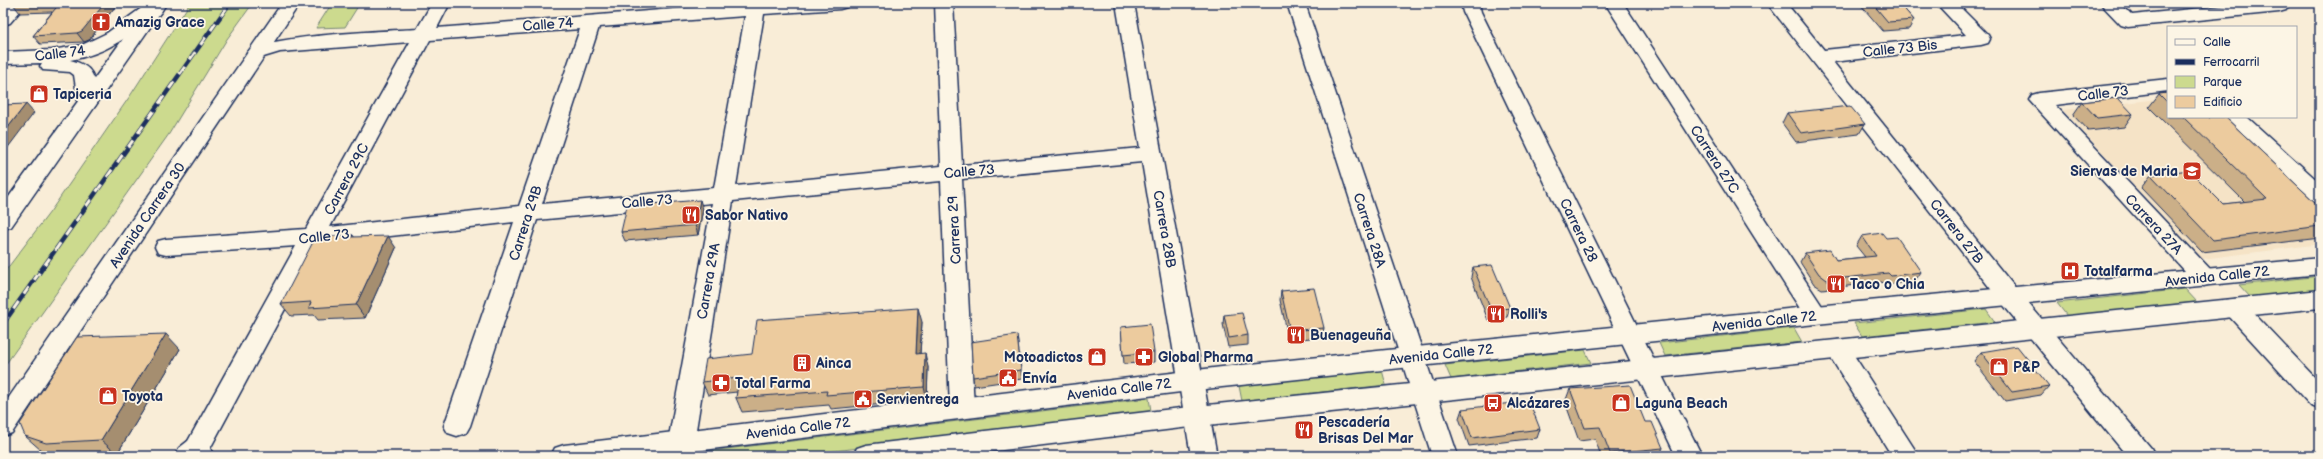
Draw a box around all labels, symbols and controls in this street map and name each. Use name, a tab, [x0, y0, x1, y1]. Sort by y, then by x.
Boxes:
church icon: Amazig Grace	[90, 11, 112, 33]
place label: Amazig Grace	[114, 14, 205, 31]
street label: Calle 74	[522, 14, 575, 35]
legend	[2167, 26, 2297, 118]
text: Calle	[2203, 35, 2231, 50]
street label: Calle 73 Bis	[1862, 36, 1938, 61]
street label: Calle 74	[34, 42, 87, 65]
text: Ferrocarril	[2203, 55, 2259, 70]
text: Parque	[2203, 75, 2242, 90]
street label: Calle 73	[2077, 82, 2130, 105]
shop icon: Tapiceria	[28, 83, 50, 105]
place label: Tapiceria	[53, 86, 112, 103]
text: Edificio	[2203, 95, 2243, 110]
street label: Carrera 27C	[1686, 122, 1743, 196]
street label: Carrera 29C	[320, 140, 372, 218]
street label: Avenida Carrera 30	[106, 159, 189, 271]
school or university icon: Siervas de Maria	[2181, 160, 2203, 182]
street label: Calle 73	[943, 161, 995, 182]
place label: Siervas de Maria	[2070, 163, 2178, 180]
street label: Carrera 29B	[505, 183, 546, 263]
street label: Carrera 28B	[1149, 189, 1180, 270]
street label: Calle 73	[621, 191, 673, 212]
street label: Carrera 28A	[1349, 191, 1390, 270]
street label: Carrera 27A	[2121, 191, 2186, 258]
street label: Carrera 29	[944, 195, 965, 265]
street label: Carrera 28	[1556, 196, 1601, 265]
street label: Carrera 27B	[1926, 196, 1987, 267]
restaurant icon: Sabor Nativo	[680, 204, 702, 226]
place label: Sabor Nativo	[705, 207, 788, 224]
street label: Calle 73	[298, 225, 350, 248]
street label: Carrera 29A	[693, 241, 724, 321]
hospital icon: Totalfarma	[2059, 260, 2081, 282]
street label: Avenida Calle 72	[2164, 262, 2271, 290]
place label: Totalfarma	[2084, 263, 2153, 280]
restaurant icon: Taco o Chia	[1825, 273, 1847, 295]
place label: Taco o Chia	[1850, 276, 1925, 293]
restaurant icon: Rolli's	[1485, 303, 1507, 325]
place label: Rolli's	[1510, 306, 1548, 323]
street label: Avenida Calle 72	[1711, 307, 1818, 335]
restaurant icon: Buenageuña	[1285, 324, 1307, 346]
place label: Buenageuña	[1310, 327, 1391, 344]
street label: Avenida Calle 72	[1388, 340, 1495, 368]
shop icon: Motoadictos	[1086, 346, 1108, 368]
pharmacy icon: Global Pharma	[1133, 346, 1155, 368]
place label: Motoadictos	[1004, 349, 1083, 366]
place label: Global Pharma	[1158, 349, 1253, 366]
building icon: Ainca	[791, 352, 813, 374]
place label: Ainca	[815, 355, 852, 372]
shop icon: P&P	[1988, 356, 2010, 378]
place label: P&P	[2013, 359, 2040, 376]
public building icon: Envía	[997, 367, 1019, 389]
place label: Envía	[1022, 370, 1057, 387]
pharmacy icon: Total Farma	[710, 372, 732, 394]
place label: Total Farma	[735, 375, 811, 392]
street label: Avenida Calle 72	[1066, 375, 1173, 404]
shop icon: Toyota	[97, 385, 119, 407]
place label: Toyota	[122, 388, 163, 405]
public building icon: Servientrega	[852, 388, 874, 410]
place label: Servientrega	[877, 391, 959, 408]
bus stop icon: Alcázares	[1482, 392, 1504, 414]
shop icon: Laguna Beach	[1610, 392, 1632, 414]
place label: Alcázares	[1506, 395, 1570, 412]
place label: Laguna Beach	[1635, 395, 1728, 412]
street label: Avenida Calle 72	[745, 414, 852, 443]
place label: Pescadería Brisas Del Mar	[1318, 414, 1414, 447]
restaurant icon: Pescadería Brisas Del Mar	[1293, 419, 1315, 441]

